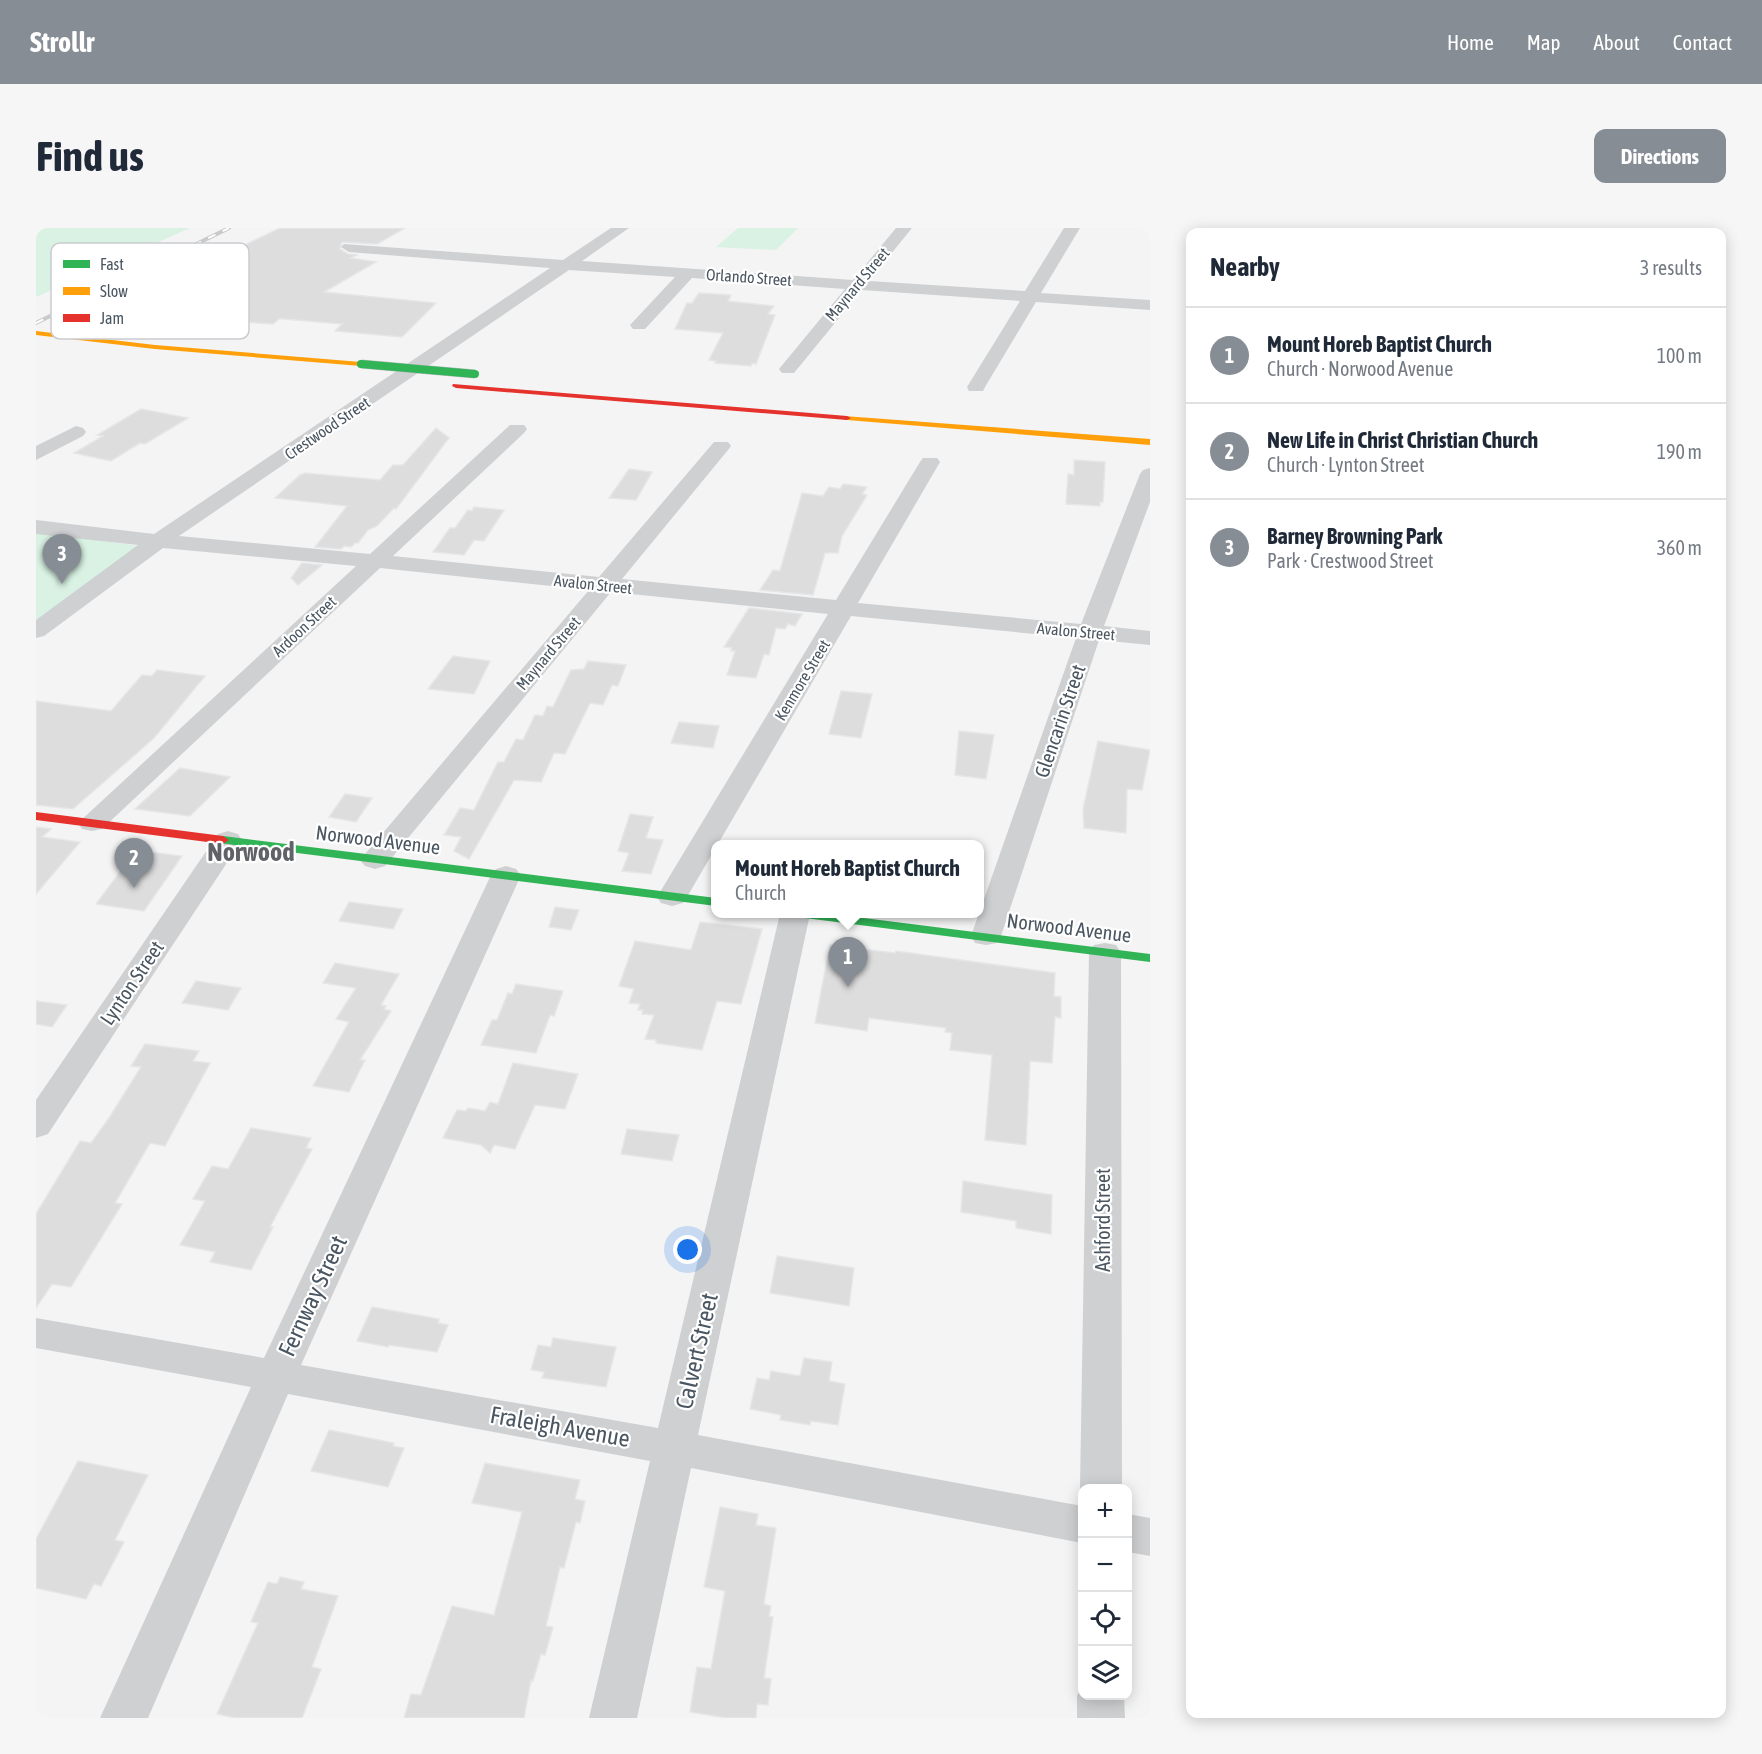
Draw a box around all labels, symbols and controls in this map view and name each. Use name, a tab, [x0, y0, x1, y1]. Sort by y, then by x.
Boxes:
text: Strollr	[30, 26, 94, 58]
text: Home	[1447, 30, 1494, 54]
text: Map	[1527, 30, 1561, 54]
text: About	[1594, 30, 1640, 54]
text: Contact	[1673, 30, 1732, 54]
button: Directions	[1594, 129, 1726, 183]
text: Find us	[36, 132, 144, 180]
legend	[51, 243, 249, 339]
street label: Maynard Street	[821, 244, 894, 325]
text: Nearby	[1210, 252, 1280, 282]
text: Fast	[100, 255, 124, 273]
text: 3 results	[1640, 256, 1702, 279]
street label: Orlando Street	[706, 265, 793, 289]
text: Slow	[100, 282, 128, 300]
text: Jam	[100, 309, 124, 327]
text: Mount Horeb Baptist Church	[1267, 331, 1492, 357]
text: 1	[1225, 344, 1234, 367]
text: 100 m	[1657, 344, 1702, 367]
text: Church · Norwood Avenue	[1267, 357, 1453, 380]
street label: Crestwood Street	[281, 393, 373, 463]
text: New Life in Christ Christian Church	[1267, 427, 1538, 453]
text: 2	[1225, 440, 1234, 463]
text: 190 m	[1657, 440, 1702, 463]
text: Church · Lynton Street	[1267, 453, 1424, 476]
text: Barney Browning Park	[1267, 523, 1442, 549]
pin: 3	[42, 534, 82, 584]
text: 3	[1225, 536, 1234, 559]
text: 360 m	[1657, 536, 1702, 559]
text: Park · Crestwood Street	[1267, 549, 1434, 572]
street label: Avalon Street	[553, 571, 633, 597]
street label: Ardoon Street	[269, 592, 340, 660]
street label: Maynard Street	[512, 613, 585, 694]
street label: Avalon Street	[1036, 619, 1116, 643]
street label: Kenmore Street	[771, 636, 833, 724]
street label: Glencarin Street	[1029, 661, 1090, 780]
street label: Norwood Avenue	[315, 820, 442, 859]
district label: Norwood	[207, 837, 295, 867]
pin: 2	[114, 838, 154, 888]
popup	[711, 840, 984, 918]
text: Mount Horeb Baptist Church	[735, 855, 960, 881]
text: Church	[735, 881, 786, 904]
street label: Norwood Avenue	[1006, 908, 1133, 947]
street label: Lynton Street	[95, 936, 168, 1029]
pin: 1	[828, 938, 868, 987]
street label: Ashford Street	[1091, 1168, 1114, 1272]
street label: Fernway Street	[273, 1231, 352, 1360]
your location	[673, 1235, 702, 1264]
street label: Calvert Street	[670, 1290, 723, 1412]
street label: Fraleigh Avenue	[488, 1401, 632, 1452]
map controls	[1078, 1484, 1132, 1700]
button: +	[1078, 1484, 1132, 1538]
button: −	[1078, 1538, 1132, 1592]
button: locate	[1078, 1592, 1132, 1646]
button: layers	[1078, 1646, 1132, 1700]

